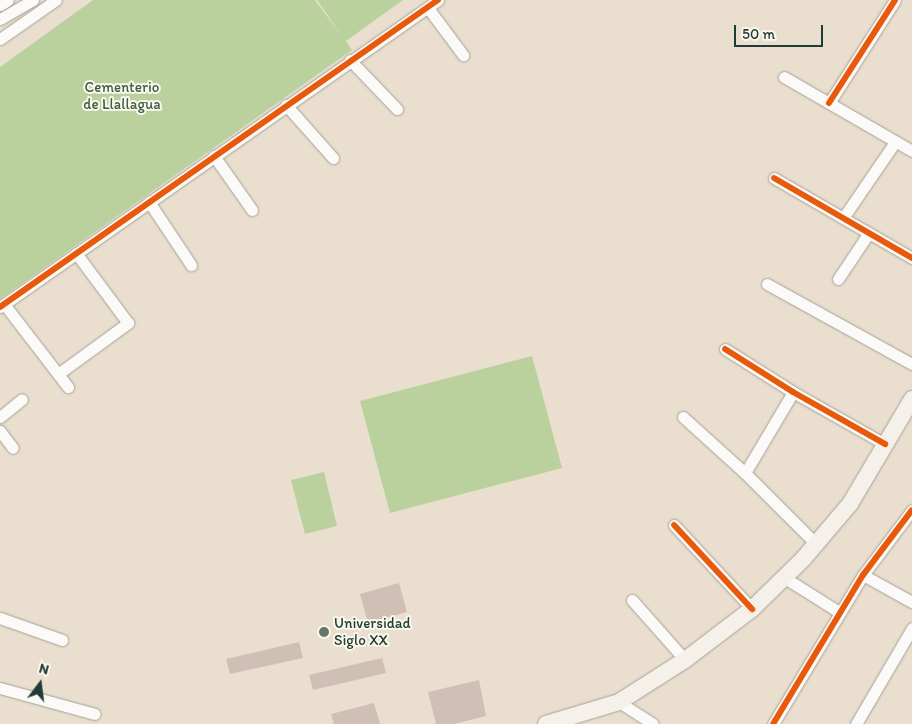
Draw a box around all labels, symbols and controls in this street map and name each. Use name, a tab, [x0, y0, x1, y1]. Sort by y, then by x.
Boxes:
scale bar	[737, 15, 826, 47]
text: 50 m	[742, 25, 775, 43]
park label: Cementerio de Llallagua	[83, 78, 161, 113]
place label: Universidad Siglo XX	[334, 614, 411, 649]
marker: Universidad Siglo XX	[318, 626, 330, 638]
north arrow	[15, 659, 65, 709]
text: N	[37, 660, 51, 678]

